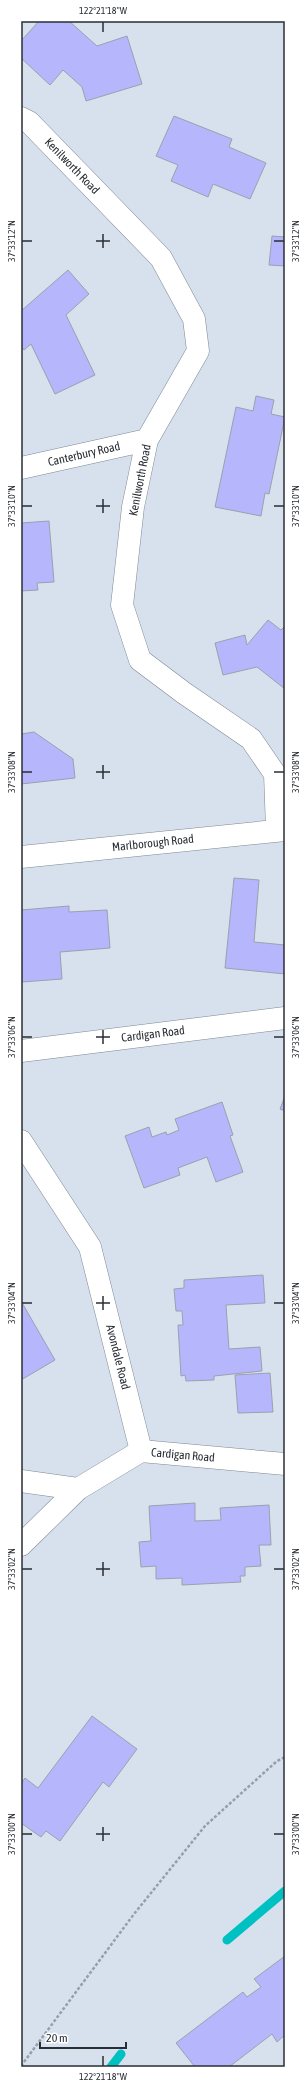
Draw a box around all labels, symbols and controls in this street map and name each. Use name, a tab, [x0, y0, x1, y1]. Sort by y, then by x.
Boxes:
text: 122°21'18"W	[79, 5, 128, 16]
street label: Kenilworth Road	[42, 135, 102, 197]
text: 37°33'12"N	[6, 220, 17, 262]
text: 37°33'12"N	[290, 220, 301, 262]
street label: Canterbury Road	[47, 439, 121, 469]
street label: Kenilworth Road	[126, 443, 154, 517]
text: 37°33'10"N	[6, 485, 17, 527]
text: 37°33'10"N	[290, 485, 301, 527]
text: 37°33'08"N	[6, 751, 17, 793]
text: 37°33'08"N	[290, 751, 301, 793]
street label: Marlborough Road	[111, 832, 195, 854]
text: 37°33'06"N	[6, 1016, 17, 1058]
text: 37°33'06"N	[290, 1016, 301, 1058]
street label: Cardigan Road	[120, 1023, 186, 1045]
text: 37°33'04"N	[6, 1282, 17, 1324]
text: 37°33'04"N	[290, 1282, 301, 1324]
street label: Avondale Road	[103, 1323, 133, 1391]
street label: Cardigan Road	[151, 1445, 215, 1465]
text: 37°33'02"N	[6, 1548, 17, 1590]
text: 37°33'02"N	[290, 1548, 301, 1590]
text: 37°33'00"N	[6, 1813, 17, 1855]
text: 37°33'00"N	[290, 1813, 301, 1855]
scale bar	[40, 2024, 126, 2050]
text: 20 m	[46, 2031, 68, 2045]
text: 122°21'18"W	[79, 2071, 128, 2082]

